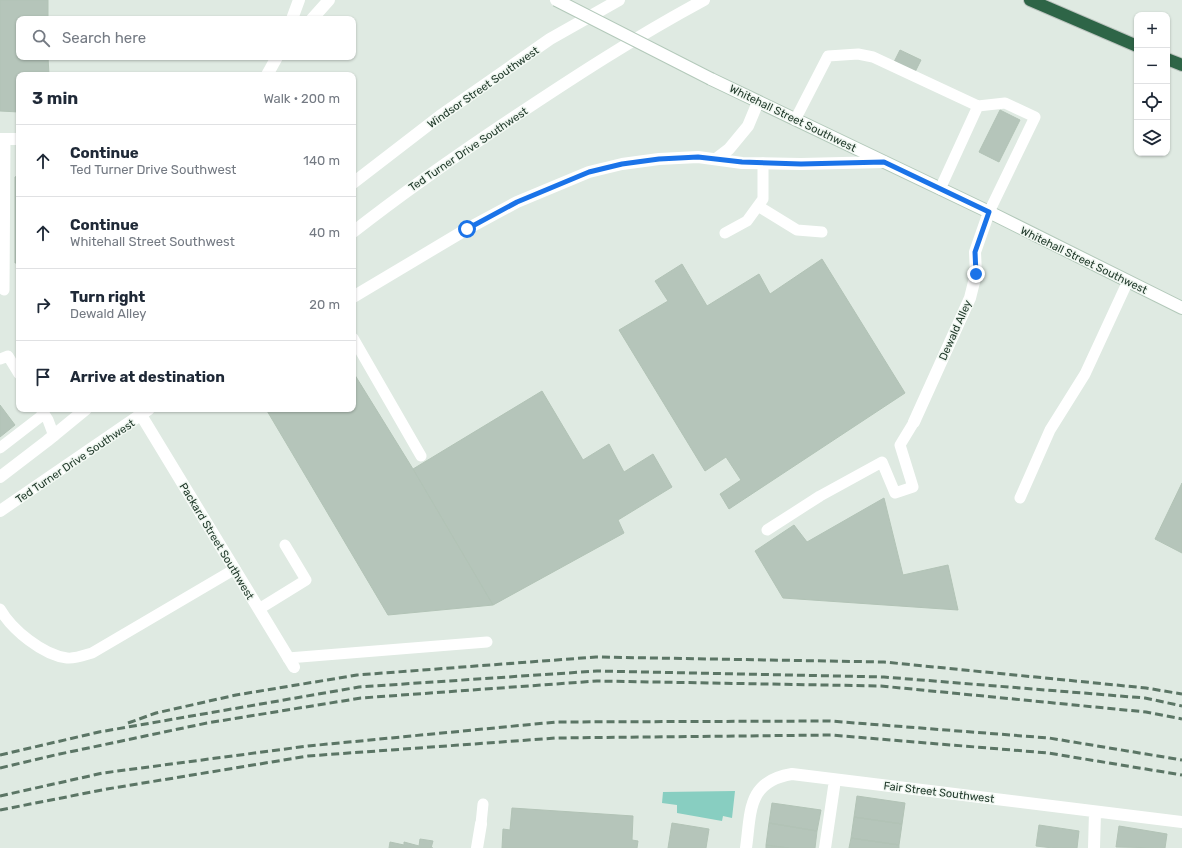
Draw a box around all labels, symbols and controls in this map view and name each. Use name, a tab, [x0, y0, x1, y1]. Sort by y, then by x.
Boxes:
map controls	[1134, 12, 1170, 156]
button: +	[1134, 12, 1170, 48]
search box	[16, 16, 356, 60]
icon: search	[30, 27, 52, 49]
text: Search here	[62, 29, 146, 47]
street label: Windsor Street Southwest	[425, 43, 542, 131]
button: −	[1134, 48, 1170, 84]
street label: Whitehall Street Southwest	[727, 82, 859, 155]
button: locate	[1134, 84, 1170, 120]
text: 3 min	[32, 88, 78, 108]
text: Walk · 200 m	[263, 91, 340, 106]
street label: Ted Turner Drive Southwest	[406, 104, 531, 194]
button: layers	[1134, 120, 1170, 156]
text: Continue	[70, 144, 139, 162]
icon: ahead	[32, 150, 54, 172]
text: 140 m	[303, 153, 340, 168]
text: Ted Turner Drive Southwest	[70, 162, 236, 177]
text: Continue	[70, 216, 139, 234]
route start	[458, 220, 476, 238]
icon: ahead	[32, 222, 54, 244]
street label: Whitehall Street Southwest	[1018, 224, 1150, 297]
text: 40 m	[309, 225, 340, 240]
text: Whitehall Street Southwest	[70, 234, 235, 249]
route end	[967, 265, 985, 283]
text: Turn right	[70, 288, 145, 306]
icon: right	[32, 294, 54, 316]
text: 20 m	[309, 297, 340, 312]
street label: Dewald Alley	[936, 298, 975, 362]
text: Dewald Alley	[70, 306, 146, 321]
icon: arrive	[32, 366, 54, 388]
text: Arrive at destination	[70, 368, 225, 386]
street label: Ted Turner Drive Southwest	[13, 416, 138, 506]
street label: Packard Street Southwest	[177, 480, 257, 603]
street label: Fair Street Southwest	[883, 779, 996, 806]

